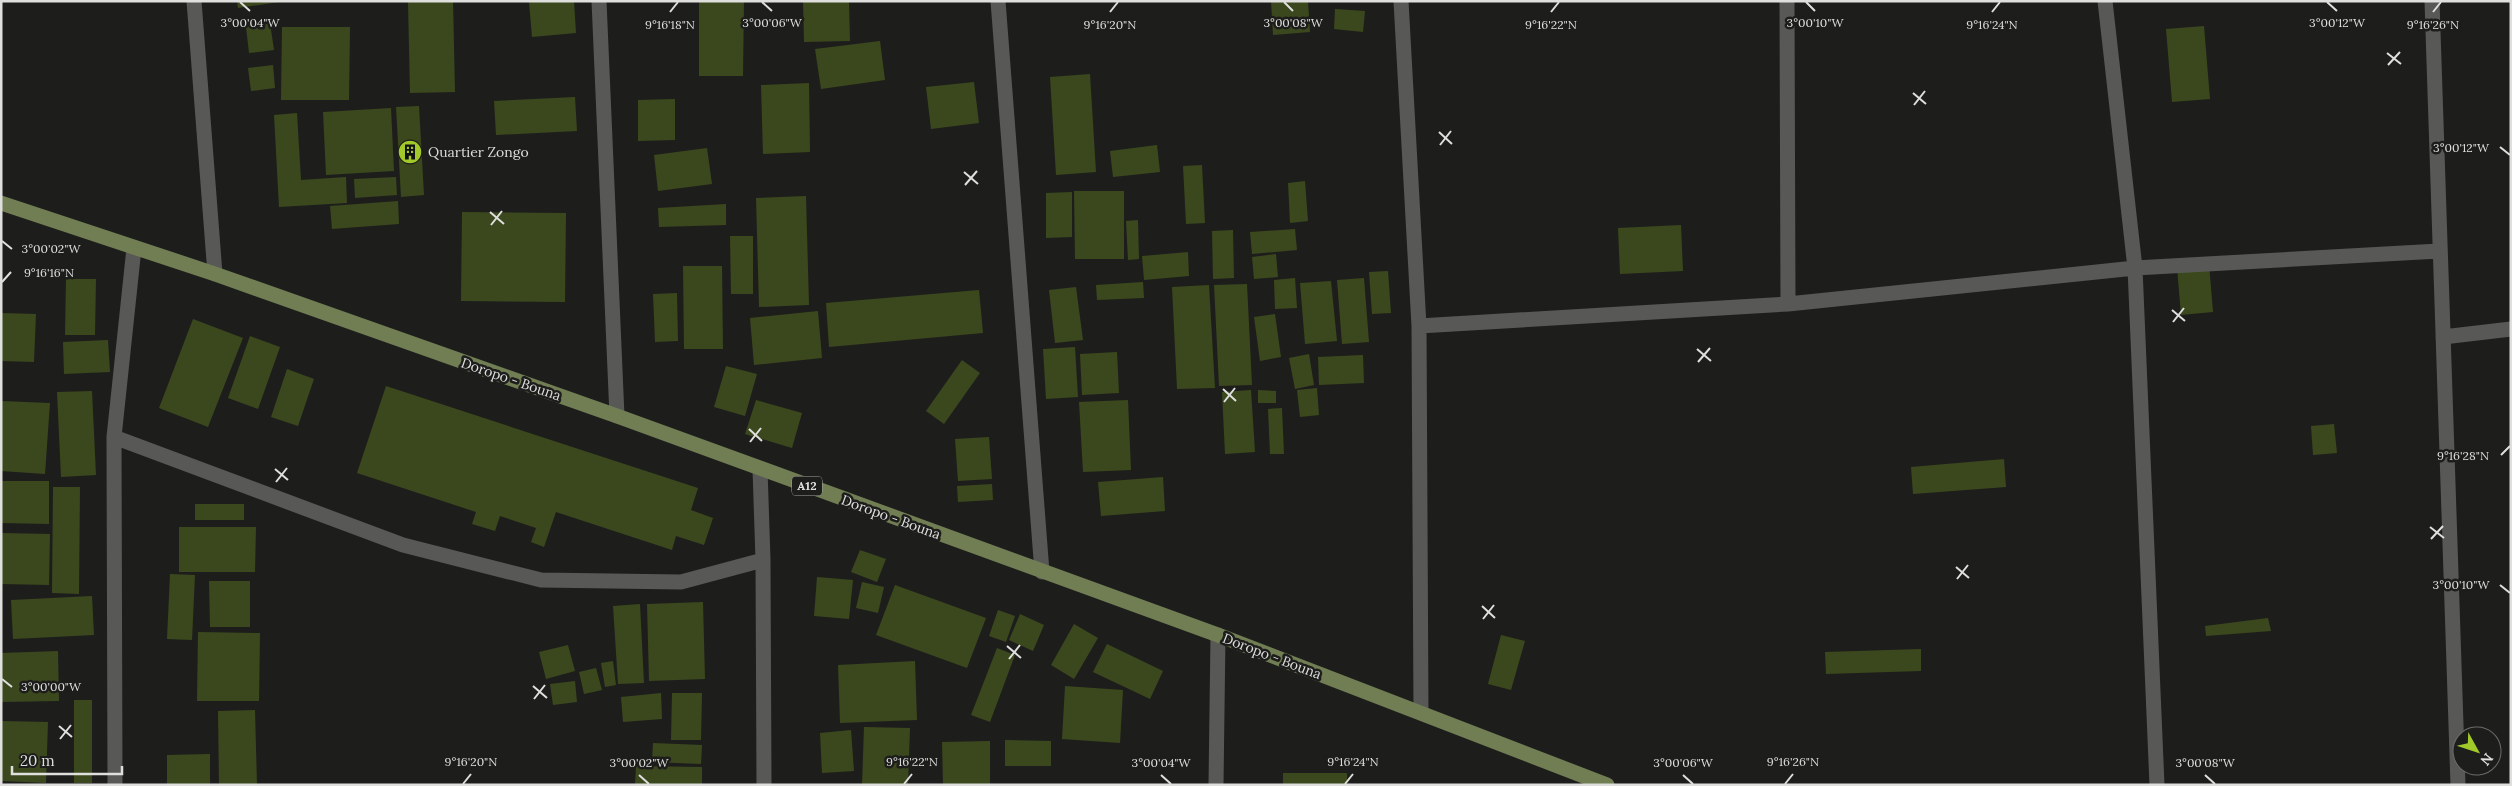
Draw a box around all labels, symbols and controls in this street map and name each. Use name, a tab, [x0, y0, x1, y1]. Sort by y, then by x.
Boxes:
text: 3°00'04"W	[221, 15, 280, 30]
text: 3°00'06"W	[742, 15, 803, 30]
text: 3°00'08"W	[1263, 15, 1324, 30]
text: 3°00'10"W	[1787, 15, 1844, 30]
text: 3°00'12"W	[2309, 15, 2366, 30]
text: 9°16'18"N	[645, 17, 695, 32]
text: 9°16'20"N	[1084, 17, 1136, 32]
text: 9°16'22"N	[1525, 17, 1577, 32]
text: 9°16'24"N	[1966, 17, 2018, 32]
text: 9°16'26"N	[2407, 17, 2459, 32]
building icon: Quartier Zongo	[397, 139, 423, 165]
text: 3°00'12"W	[2433, 140, 2490, 155]
place label: Quartier Zongo	[428, 143, 529, 161]
text: 3°00'02"W	[22, 241, 81, 256]
text: 9°16'16"N	[24, 265, 74, 280]
street label: Doropo - Bouna	[459, 353, 563, 405]
text: 9°16'28"N	[2437, 448, 2489, 463]
road number: A12	[792, 476, 822, 496]
street label: Doropo - Bouna	[839, 491, 943, 543]
text: 3°00'10"W	[2433, 577, 2490, 592]
street label: Doropo - Bouna	[1220, 629, 1324, 683]
text: 3°00'00"W	[21, 679, 82, 694]
north arrow	[2452, 726, 2502, 776]
scale bar	[12, 744, 122, 776]
text: N	[2476, 749, 2497, 769]
text: 20 m	[20, 751, 55, 770]
text: 9°16'20"N	[445, 754, 497, 769]
text: 9°16'22"N	[886, 754, 938, 769]
text: 9°16'24"N	[1327, 754, 1379, 769]
text: 9°16'26"N	[1767, 754, 1819, 769]
text: 3°00'02"W	[610, 755, 669, 770]
text: 3°00'04"W	[1132, 755, 1191, 770]
text: 3°00'06"W	[1653, 755, 1714, 770]
text: 3°00'08"W	[2175, 755, 2236, 770]

